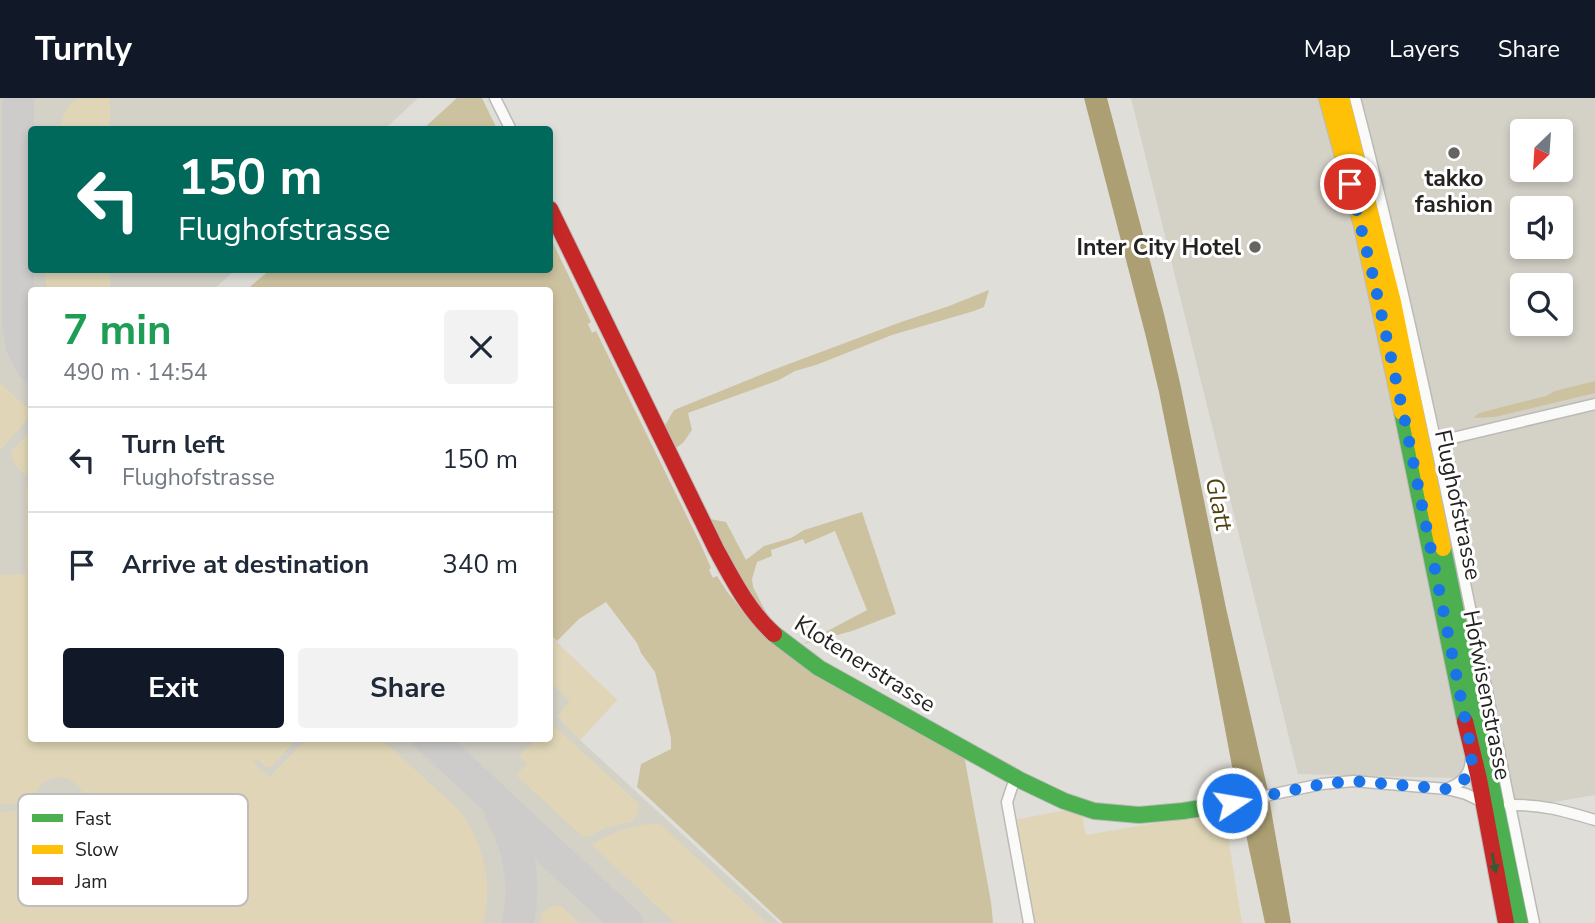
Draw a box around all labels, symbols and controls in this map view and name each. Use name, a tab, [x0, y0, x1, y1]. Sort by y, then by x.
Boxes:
text: Turnly	[35, 27, 132, 72]
text: Map	[1304, 33, 1351, 65]
text: Layers	[1389, 33, 1460, 65]
text: Share	[1498, 33, 1560, 65]
north arrow	[1510, 119, 1573, 182]
map controls	[1510, 119, 1573, 336]
text: 150 m	[178, 144, 322, 211]
marker: takko fashion	[1446, 145, 1462, 161]
icon: left	[63, 154, 154, 245]
pin	[1320, 154, 1380, 214]
place label: takko fashion	[1415, 163, 1493, 220]
icon: arrive	[1331, 165, 1369, 203]
button: sound	[1510, 196, 1573, 259]
text: Flughofstrasse	[178, 208, 391, 251]
place label: Inter City Hotel	[1076, 232, 1242, 263]
marker: Inter City Hotel	[1247, 239, 1263, 255]
button: search	[1510, 273, 1573, 336]
text: 7 min	[63, 302, 172, 359]
button: close	[444, 310, 518, 384]
text: 490 m · 14:54	[63, 357, 208, 388]
text: Turn left	[122, 427, 225, 462]
street label: Flughofstrasse	[1427, 427, 1489, 583]
icon: left	[63, 441, 101, 479]
text: 150 m	[442, 442, 518, 477]
text: Flughofstrasse	[122, 462, 275, 493]
water label: Glatt	[1198, 474, 1240, 534]
icon: arrive	[63, 546, 101, 584]
text: Arrive at destination	[122, 547, 369, 582]
text: 340 m	[442, 547, 518, 582]
street label: Hofwisenstrasse	[1455, 607, 1519, 783]
street label: Klotenerstrasse	[789, 608, 941, 720]
button: Exit	[63, 648, 284, 728]
button: Share	[298, 648, 518, 728]
position arrow	[1195, 766, 1269, 840]
legend	[18, 794, 248, 906]
text: Fast	[75, 806, 111, 832]
text: Slow	[75, 837, 119, 863]
one-way arrow	[1489, 852, 1500, 874]
text: Jam	[74, 869, 108, 895]

